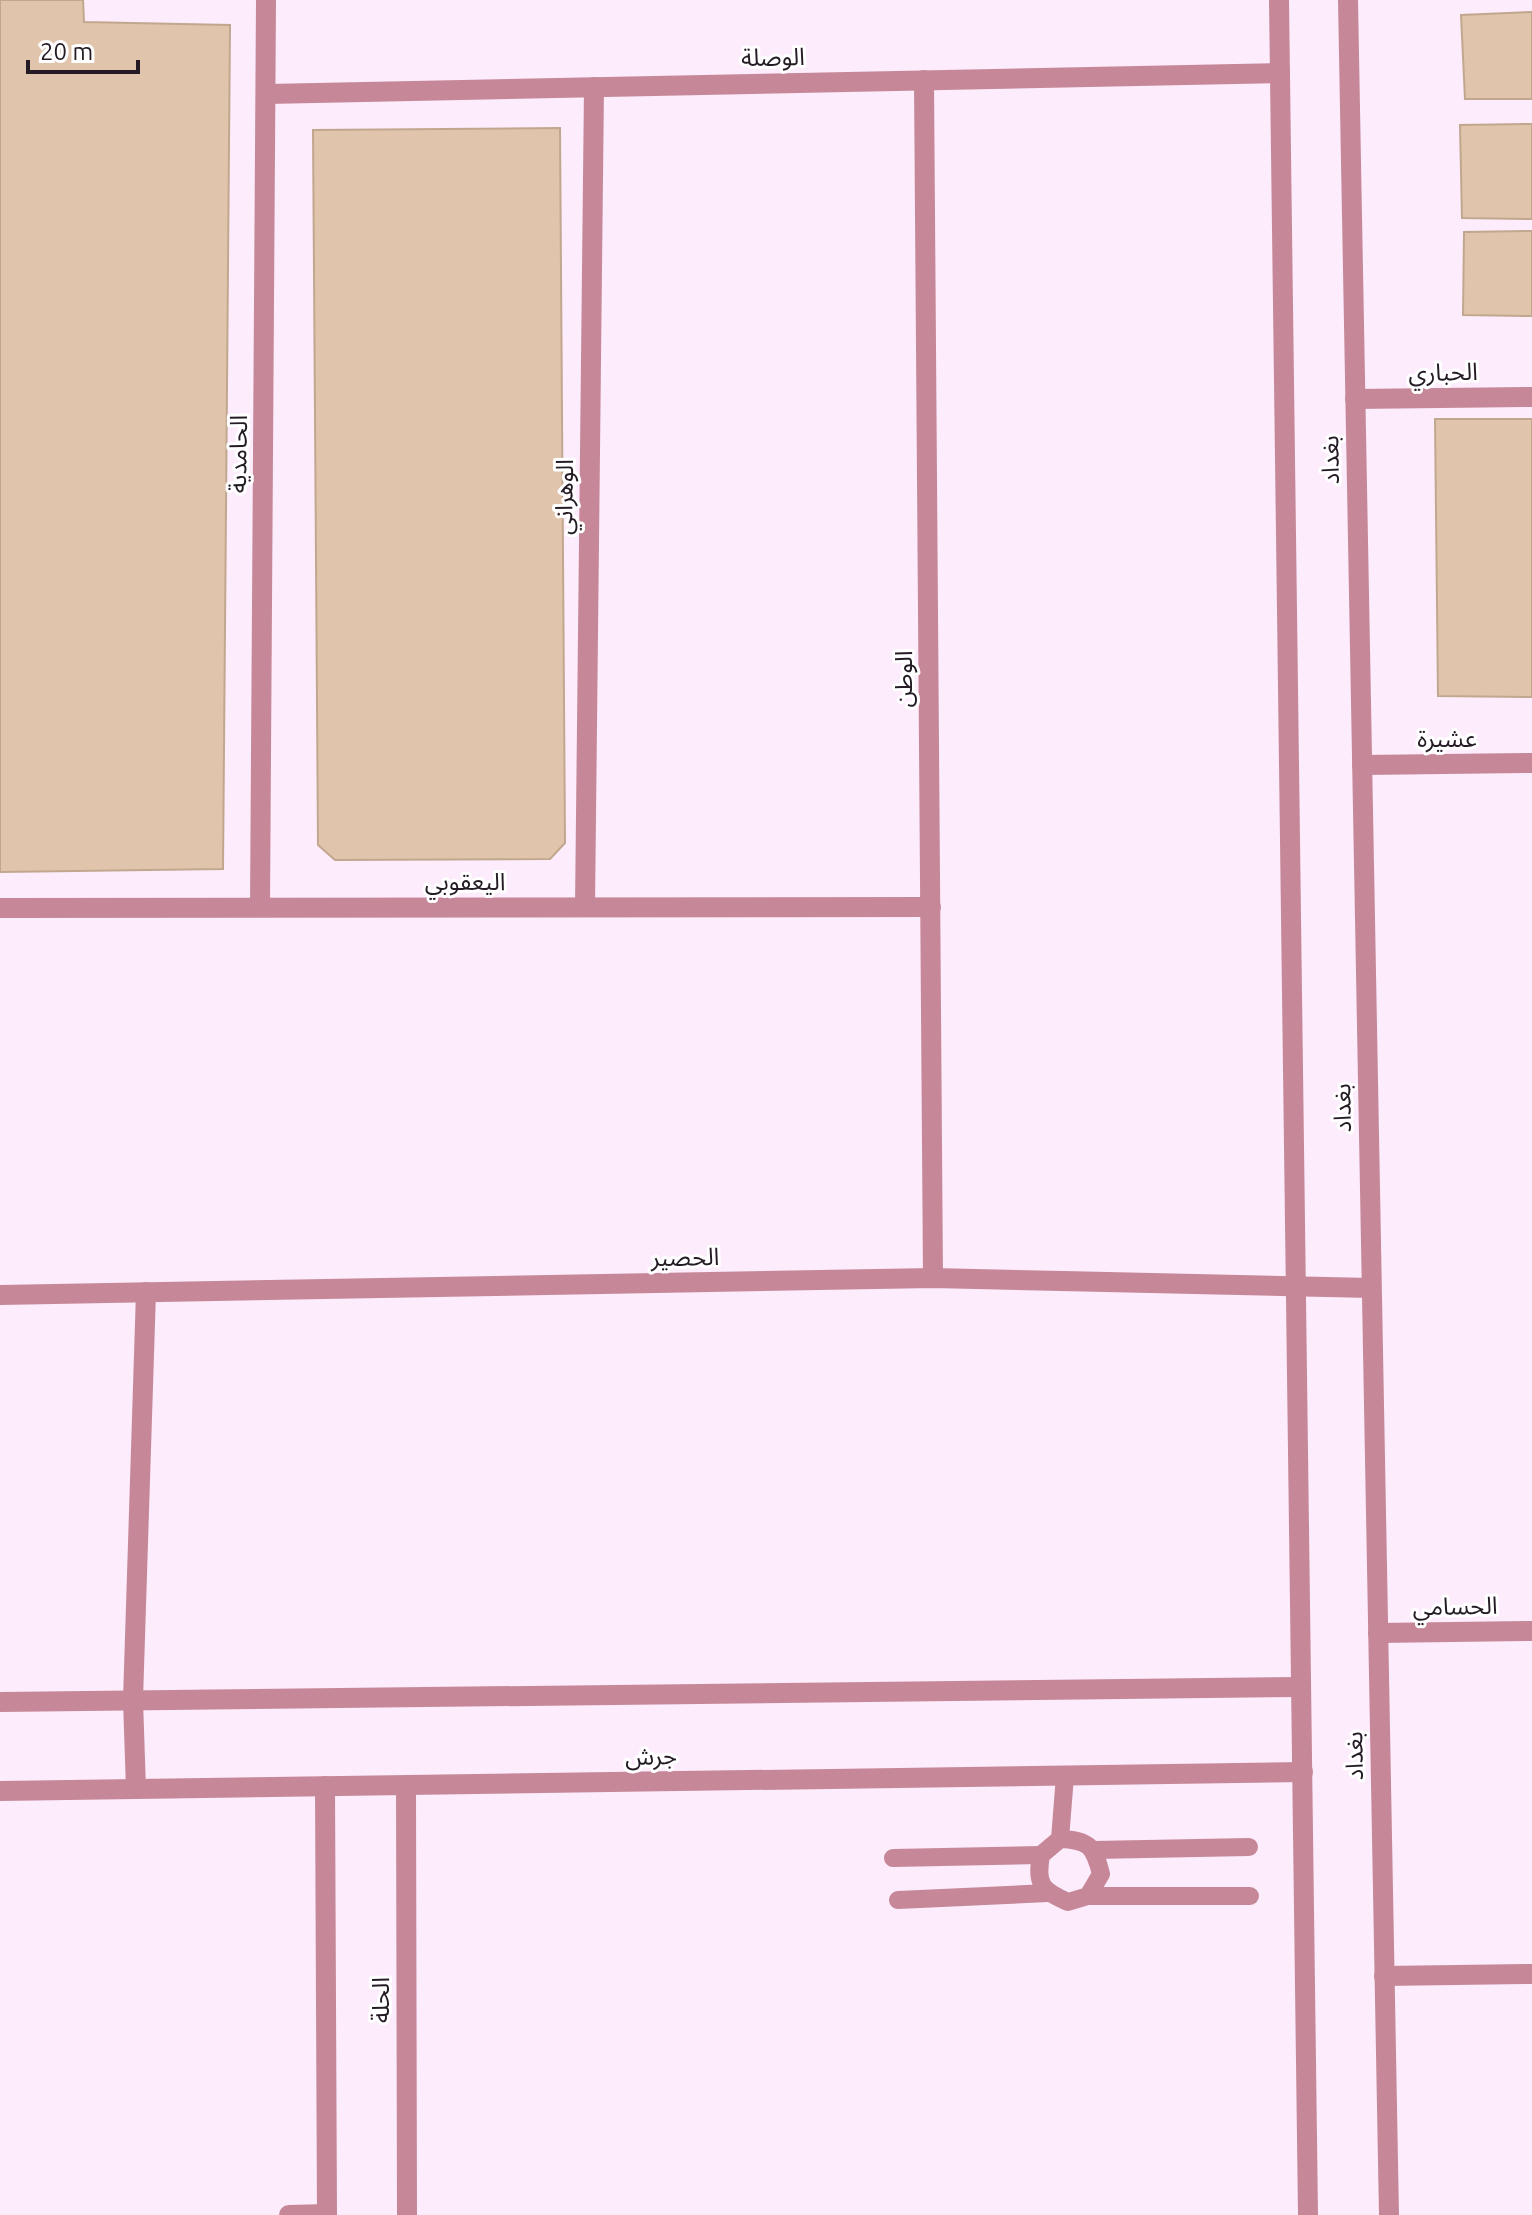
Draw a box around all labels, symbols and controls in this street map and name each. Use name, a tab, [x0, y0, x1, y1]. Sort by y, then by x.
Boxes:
scale bar	[28, 24, 138, 74]
text: 20 m	[40, 38, 93, 65]
street label: الوصلة	[741, 43, 805, 72]
street label: الحباري	[1408, 358, 1478, 392]
street label: الحامدية	[224, 415, 252, 493]
street label: بغداد	[1316, 435, 1344, 485]
street label: الوهراني	[550, 459, 584, 535]
street label: الوطن	[890, 650, 918, 708]
street label: عشيرة	[1417, 725, 1477, 753]
street label: اليعقوبي	[425, 868, 505, 900]
street label: بغداد	[1328, 1083, 1356, 1133]
street label: الحصير	[650, 1243, 719, 1272]
street label: الحسامي	[1412, 1592, 1498, 1626]
street label: بغداد	[1340, 1731, 1368, 1781]
street label: جرش	[625, 1742, 677, 1771]
street label: الحلة	[367, 1977, 394, 2023]

